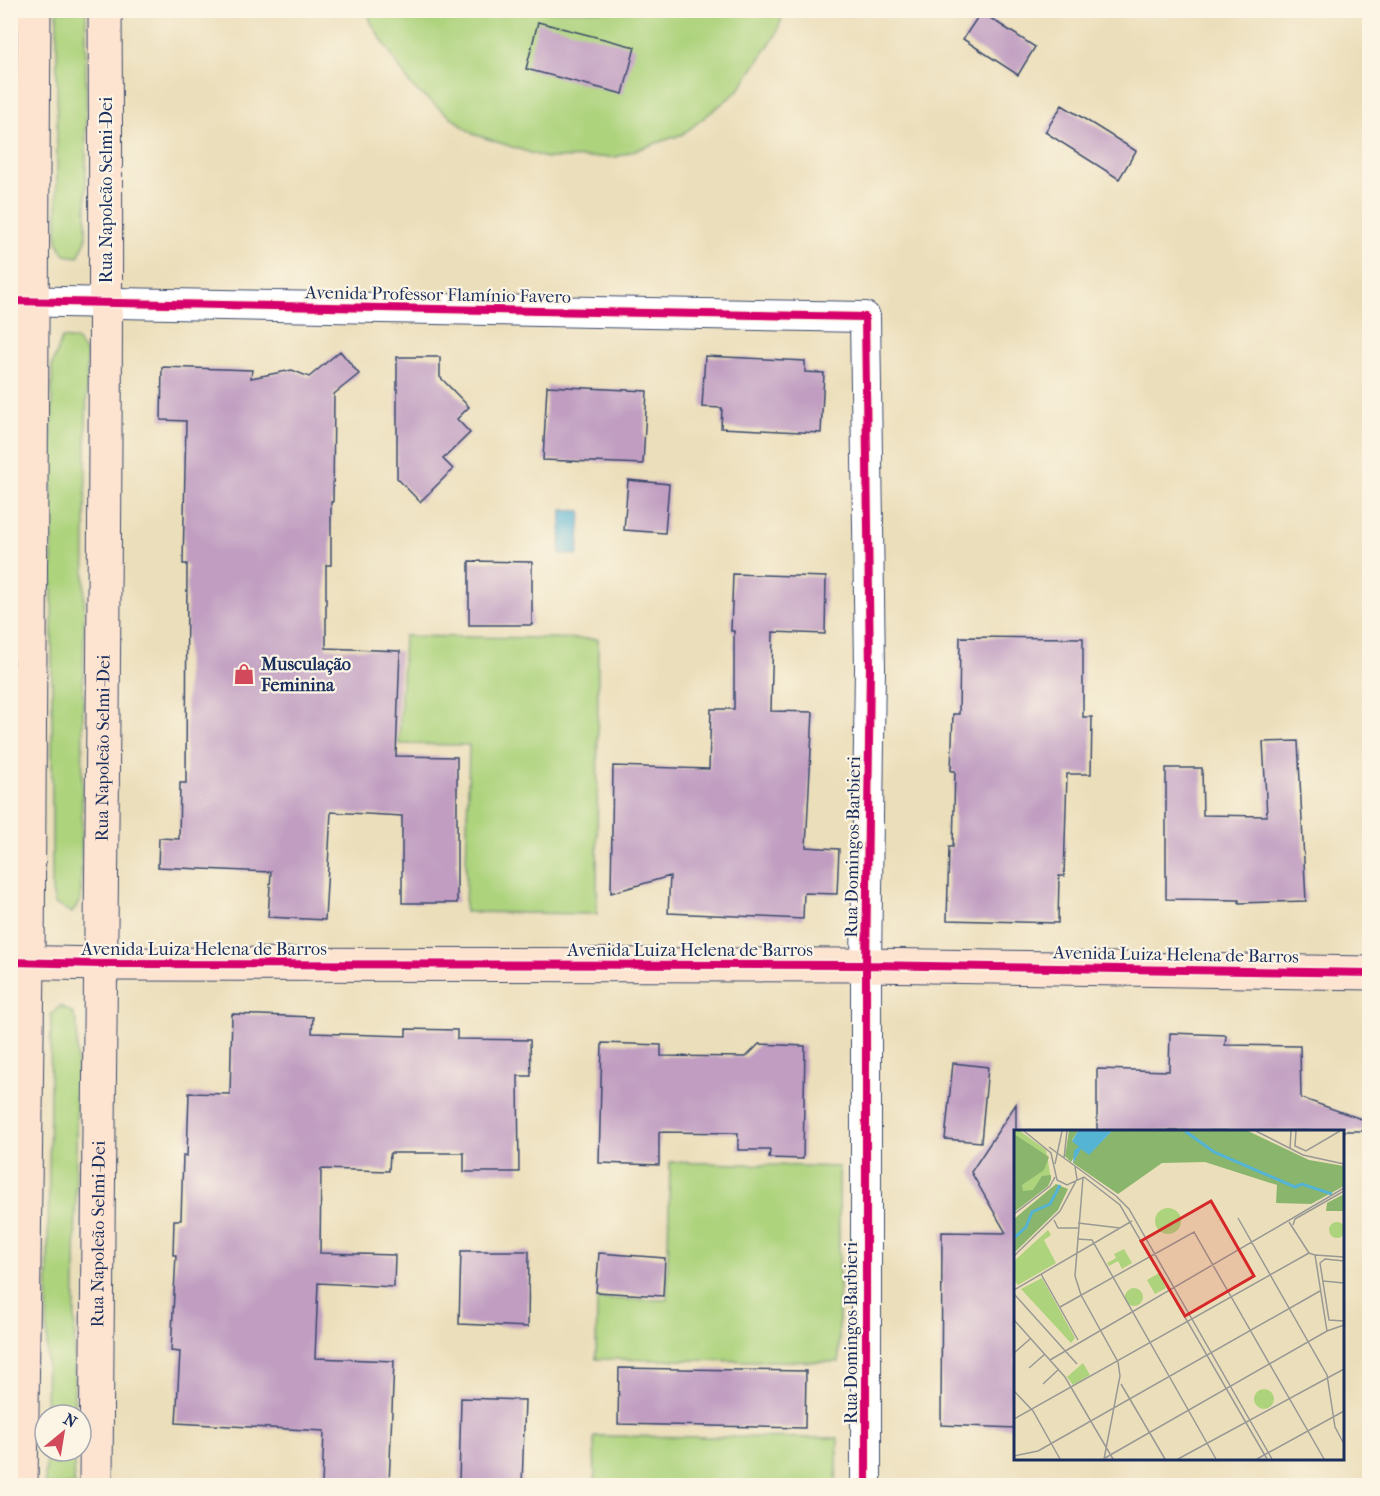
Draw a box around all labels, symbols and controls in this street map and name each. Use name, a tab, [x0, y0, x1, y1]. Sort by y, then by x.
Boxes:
street label: Rua Napoleão Selmi-Dei	[96, 96, 117, 283]
street label: Avenida Professor Flamínio Favero	[304, 282, 571, 308]
street label: Rua Napoleão Selmi-Dei	[91, 654, 114, 841]
place label: Musculação Feminina	[260, 654, 351, 696]
shop icon: Musculação Feminina	[232, 662, 256, 686]
street label: Rua Domingos Barbieri	[841, 755, 865, 938]
street label: Avenida Luiza Helena de Barros	[80, 939, 327, 960]
street label: Avenida Luiza Helena de Barros	[566, 940, 813, 961]
street label: Avenida Luiza Helena de Barros	[1052, 942, 1299, 968]
inset map	[1014, 1130, 1344, 1460]
street label: Rua Napoleão Selmi-Dei	[87, 1140, 109, 1327]
street label: Rua Domingos Barbieri	[841, 1241, 862, 1424]
north arrow	[33, 1403, 93, 1463]
text: N	[60, 1409, 81, 1432]

